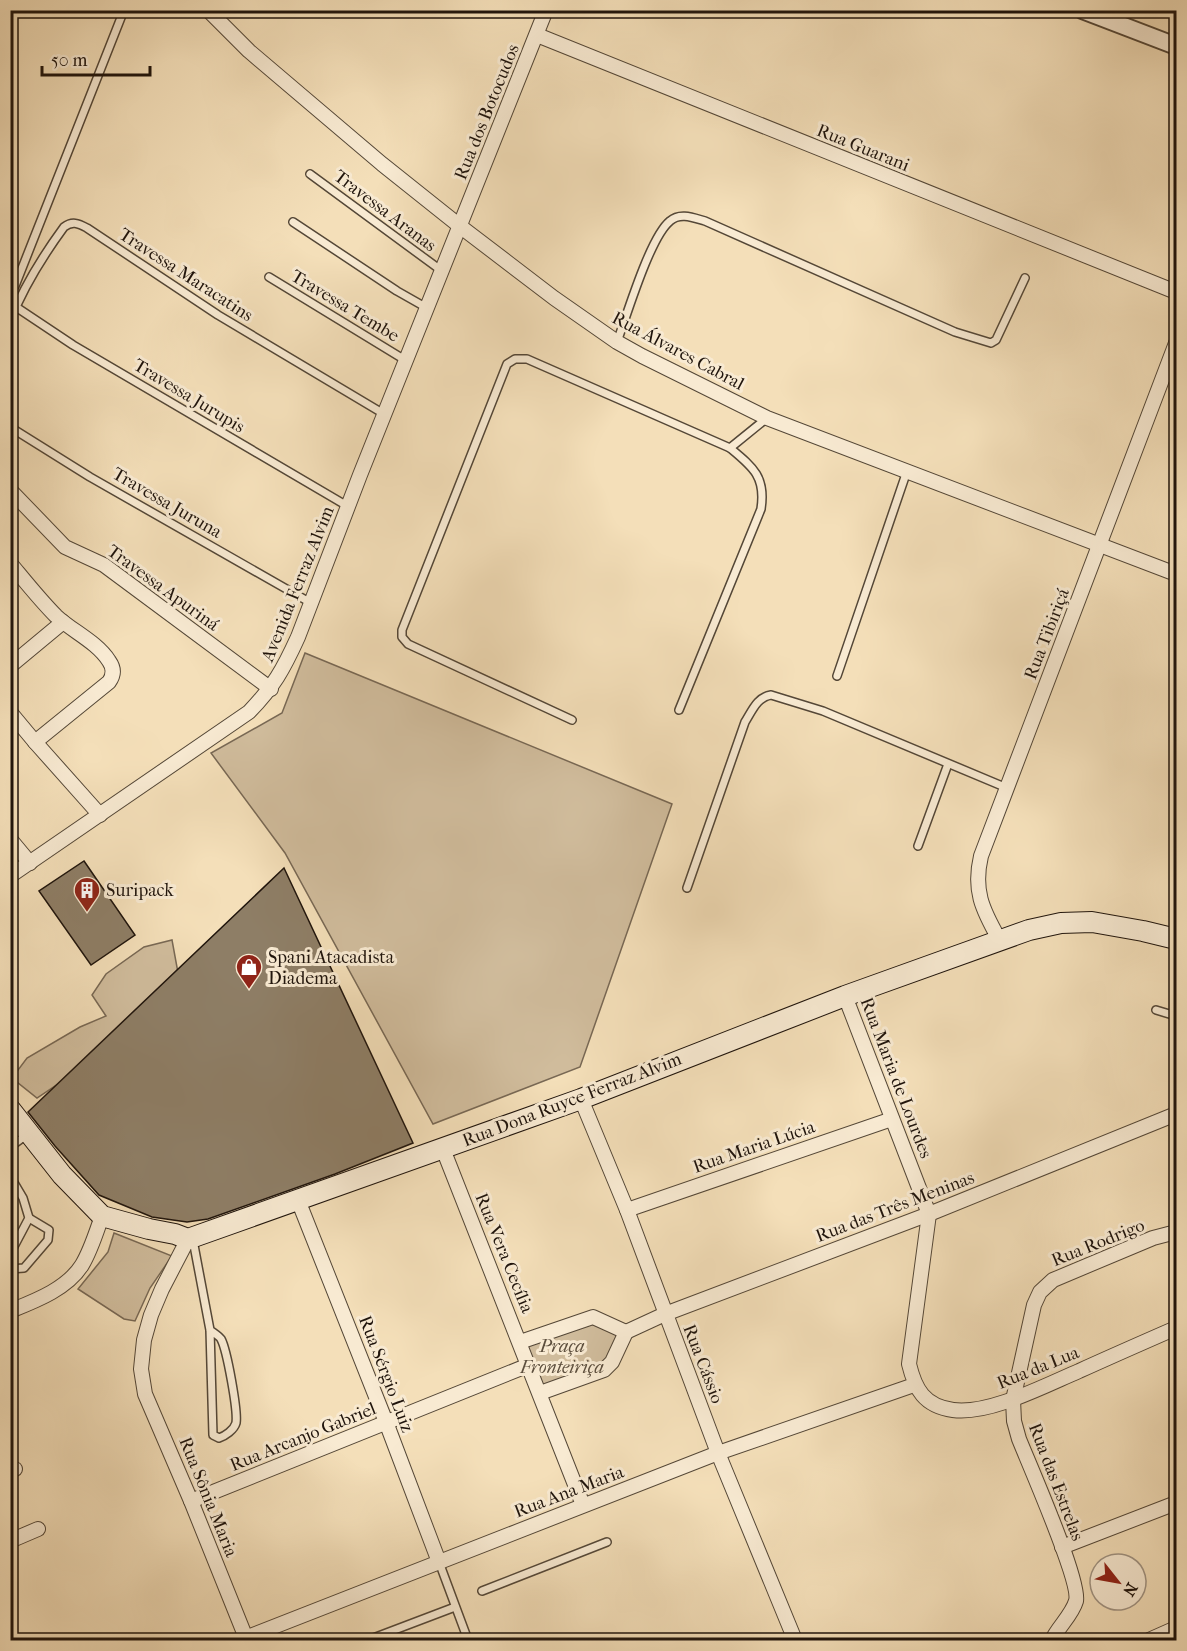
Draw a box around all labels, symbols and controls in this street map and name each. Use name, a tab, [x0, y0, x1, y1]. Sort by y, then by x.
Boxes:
scale bar	[42, 39, 150, 77]
street label: Rua dos Botocudos	[450, 41, 524, 183]
text: 50 m	[51, 50, 88, 71]
street label: Rua Guarani	[814, 120, 913, 176]
street label: Travessa Aranas	[330, 166, 441, 257]
street label: Travessa Maracatins	[115, 224, 257, 326]
street label: Travessa Tembe	[287, 265, 403, 347]
street label: Rua Álvares Cabral	[608, 306, 748, 395]
street label: Travessa Jurupis	[130, 355, 249, 438]
street label: Travessa Juruna	[109, 463, 226, 543]
street label: Avenida Ferraz Alvim	[257, 503, 339, 666]
street label: Travessa Apuriná	[103, 540, 223, 636]
street label: Rua Tibiriçá	[1020, 585, 1074, 683]
building icon: Suripack	[72, 875, 102, 913]
place label: Suripack	[106, 880, 174, 901]
place label: Spani Atacadista Diadema	[268, 947, 395, 989]
shop icon: Spani Atacadista Diadema	[234, 952, 264, 990]
street label: Rua Maria de Lourdes	[856, 995, 936, 1162]
street label: Rua Dona Ruyce Ferraz Alvim	[460, 1048, 684, 1152]
street label: Rua Maria Lúcia	[690, 1116, 818, 1178]
street label: Rua das Três Meninas	[813, 1167, 977, 1247]
street label: Rua Vera Cecília	[470, 1190, 538, 1317]
street label: Rua Rodrigo	[1048, 1215, 1148, 1271]
street label: Rua Sérgio Luiz	[354, 1313, 418, 1435]
street label: Rua Cássio	[678, 1321, 728, 1407]
park label: Praça Fronteiriça	[519, 1336, 604, 1378]
street label: Rua da Lua	[994, 1342, 1083, 1394]
street label: Rua Arcanjo Gabriel	[227, 1398, 379, 1476]
street label: Rua das Estrelas	[1024, 1420, 1088, 1544]
street label: Rua Sônia Maria	[174, 1434, 242, 1561]
street label: Rua Ana Maria	[511, 1461, 627, 1523]
north arrow	[1088, 1552, 1148, 1612]
text: N	[1119, 1579, 1142, 1600]

